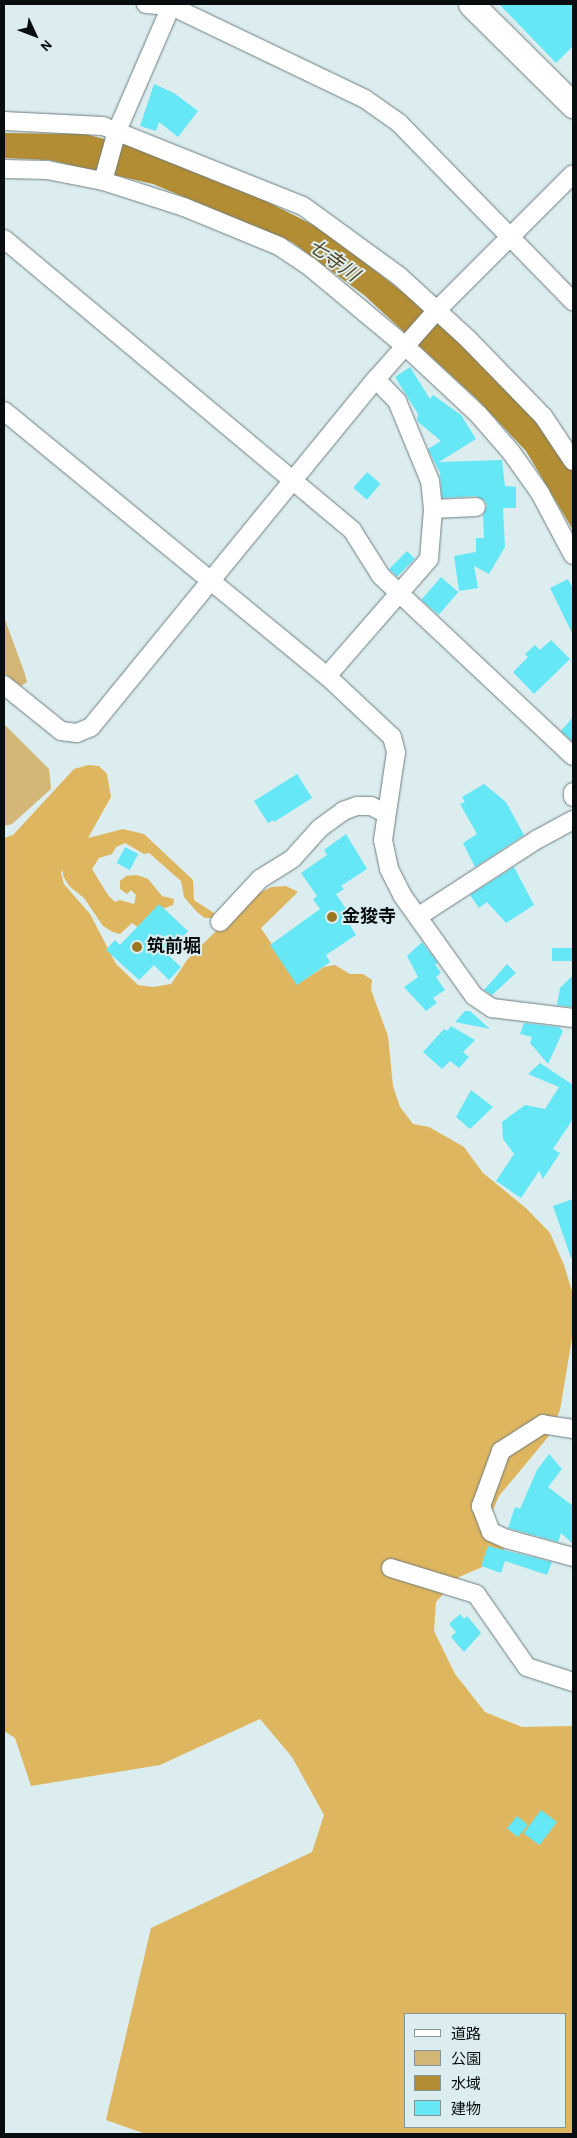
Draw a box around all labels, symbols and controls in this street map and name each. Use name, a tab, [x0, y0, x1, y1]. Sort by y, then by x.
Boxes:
north arrow	[10, 10, 60, 60]
text: N	[38, 37, 54, 54]
water label: 七寺川	[303, 235, 363, 287]
place label: 金狻寺	[342, 906, 396, 928]
marker: 金狻寺	[326, 911, 338, 923]
place label: 筑前堀	[147, 936, 201, 958]
marker: 筑前堀	[131, 941, 143, 953]
legend	[404, 2013, 567, 2128]
text: 道路	[451, 2027, 481, 2042]
text: 公園	[451, 2052, 481, 2067]
text: 水域	[451, 2077, 481, 2092]
text: 建物	[451, 2102, 481, 2117]

